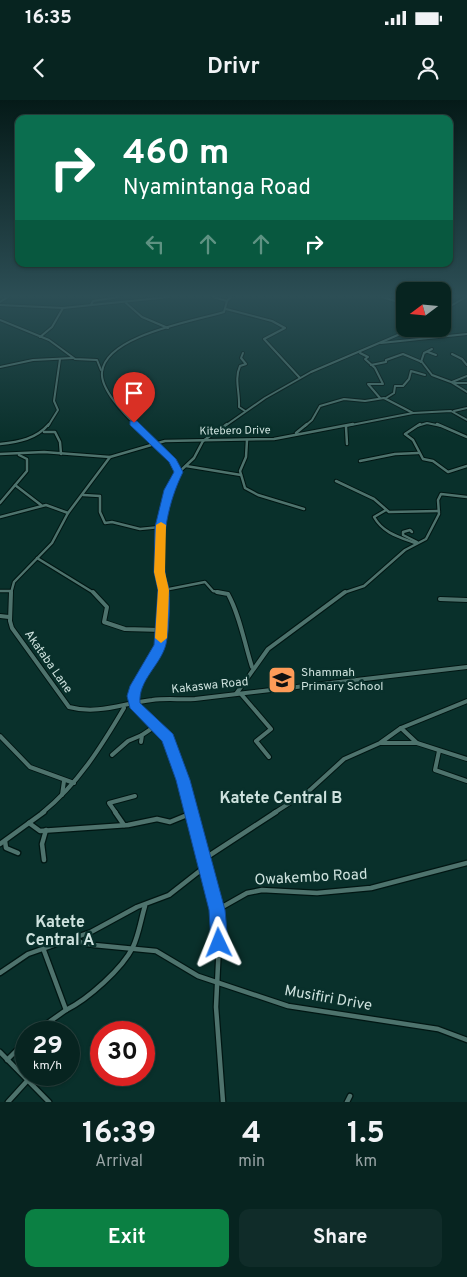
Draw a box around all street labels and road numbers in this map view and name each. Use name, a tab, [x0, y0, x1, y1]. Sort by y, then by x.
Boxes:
street label: Kitebero Drive	[199, 423, 271, 439]
street label: Akataba Lane	[20, 627, 76, 697]
street label: Kakaswa Road	[171, 674, 249, 698]
street label: Owakembo Road	[254, 866, 368, 890]
street label: Musifiri Drive	[283, 982, 373, 1016]

